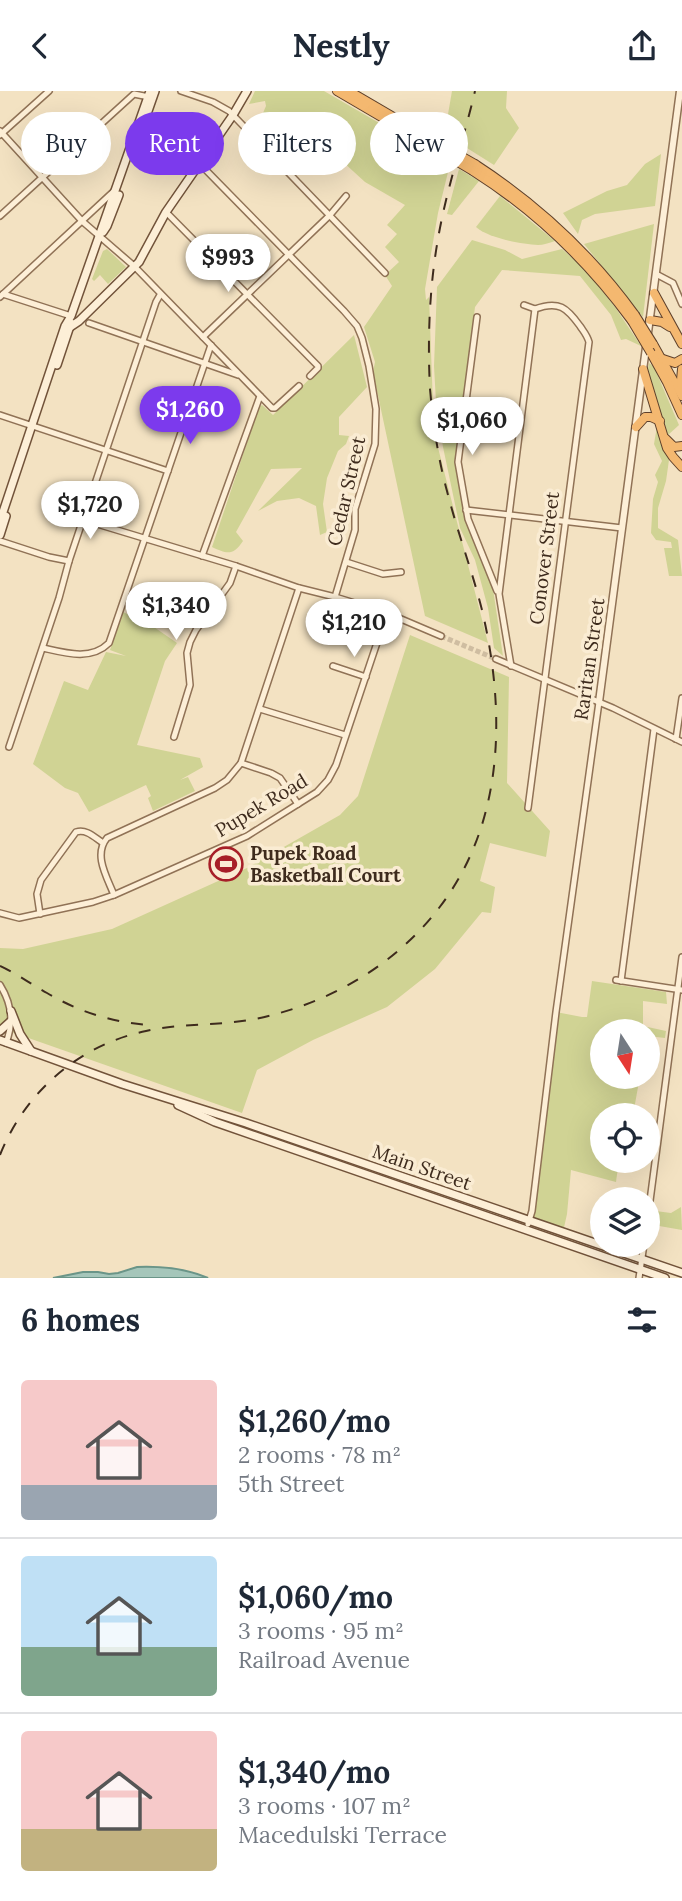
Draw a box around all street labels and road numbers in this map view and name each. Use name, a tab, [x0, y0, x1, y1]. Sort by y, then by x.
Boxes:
street label: Cedar Street	[322, 433, 370, 548]
street label: Conover Street	[524, 489, 564, 626]
street label: Raritan Street	[569, 596, 610, 722]
street label: Pupek Road	[210, 768, 312, 842]
street label: Main Street	[369, 1139, 475, 1195]

